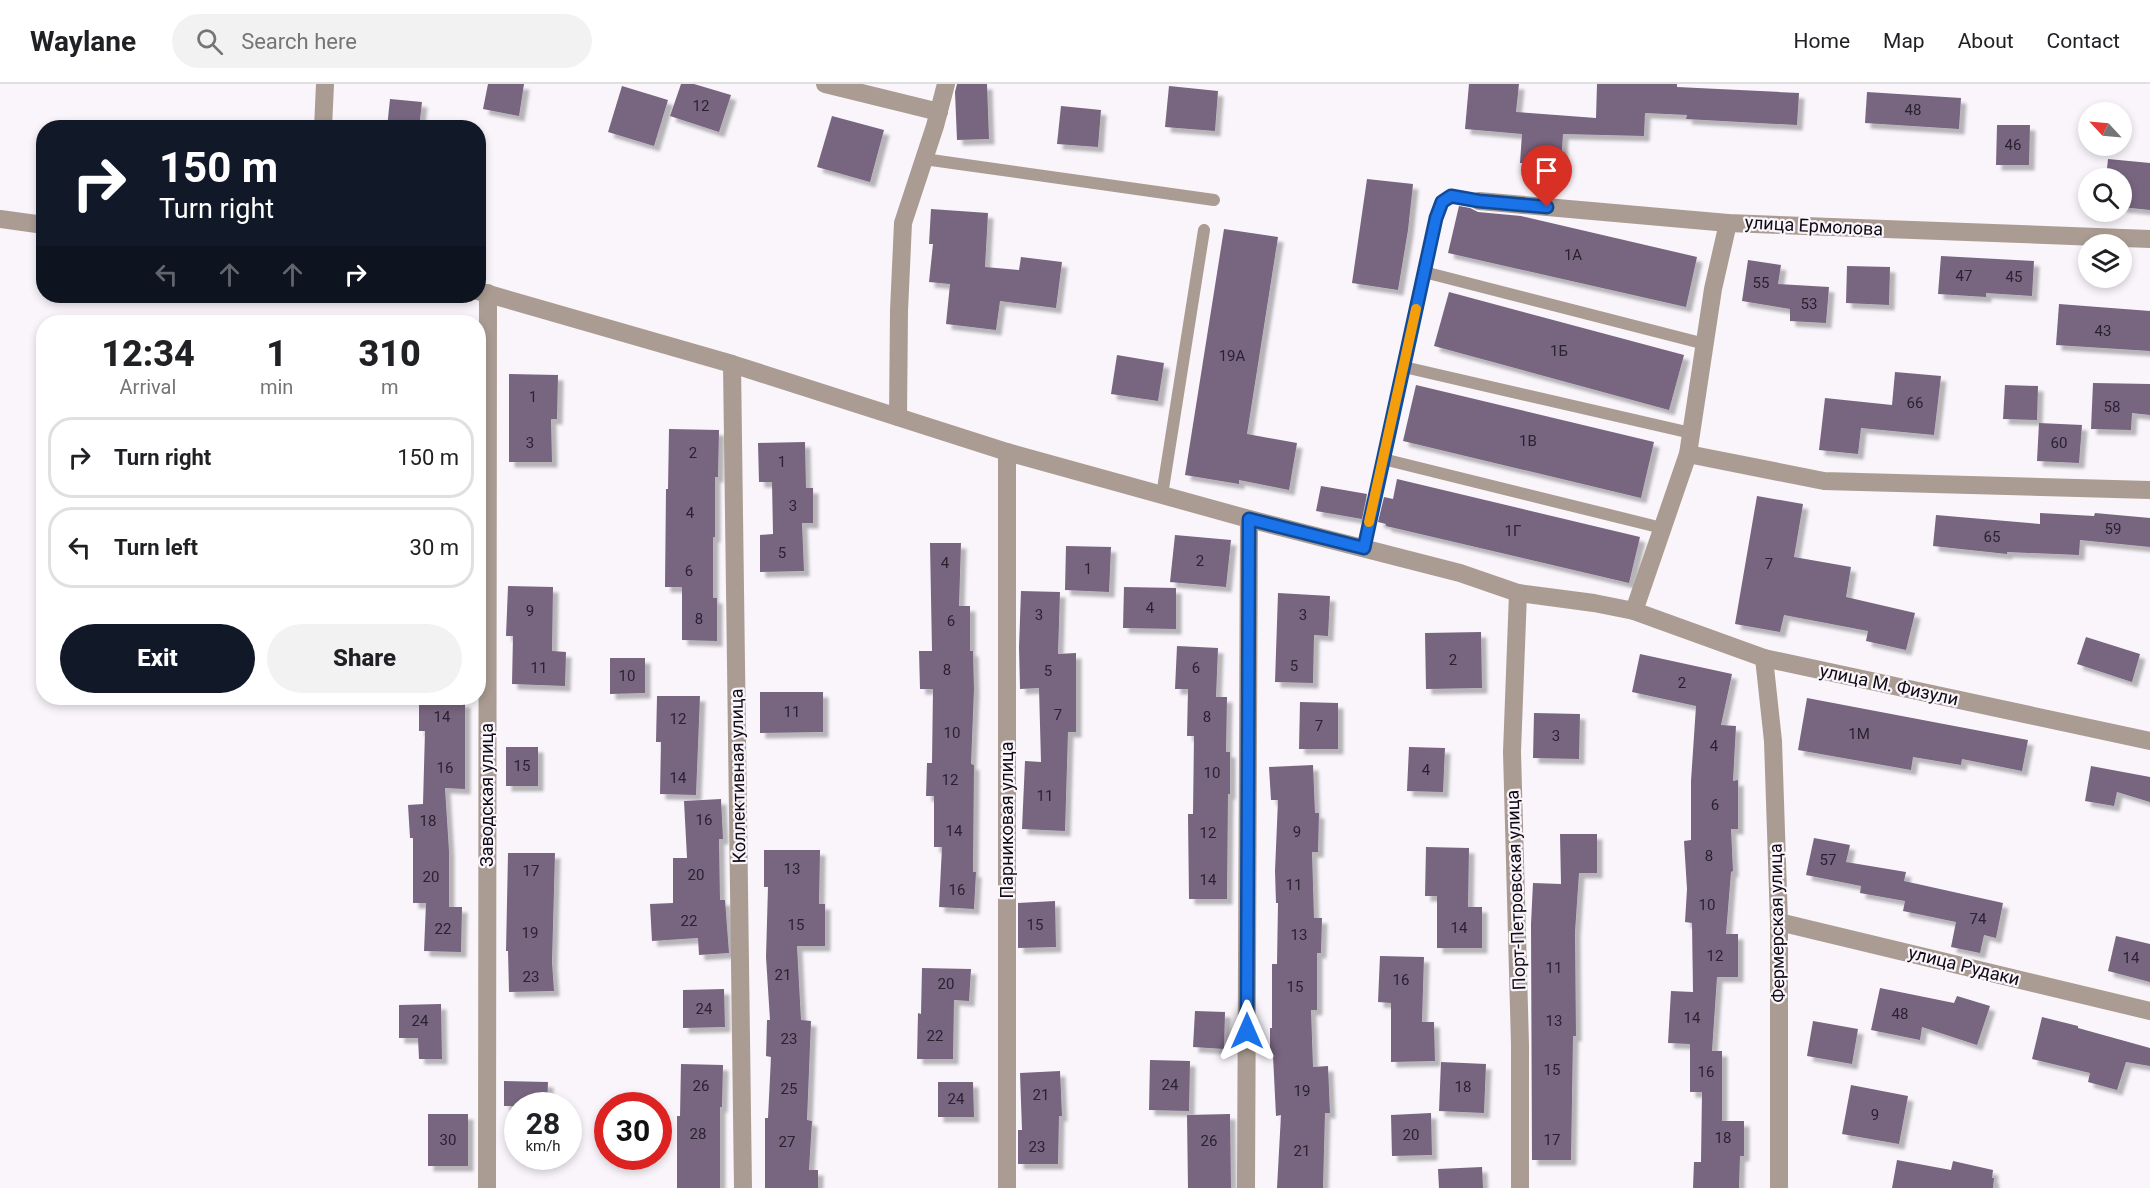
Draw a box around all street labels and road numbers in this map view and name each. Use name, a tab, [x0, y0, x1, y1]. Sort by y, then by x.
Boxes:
street label: улица Ермолова	[1744, 211, 1884, 240]
street label: улица М. Физули	[1818, 660, 1960, 709]
street label: Коллективная улица	[725, 688, 750, 864]
street label: Заводская улица	[476, 723, 497, 867]
street label: Парниковая улица	[996, 741, 1017, 899]
street label: Порт-Петровская улица	[1502, 789, 1529, 991]
street label: Фермерская улица	[1765, 843, 1788, 1003]
street label: улица Рудаки	[1906, 942, 2022, 990]

